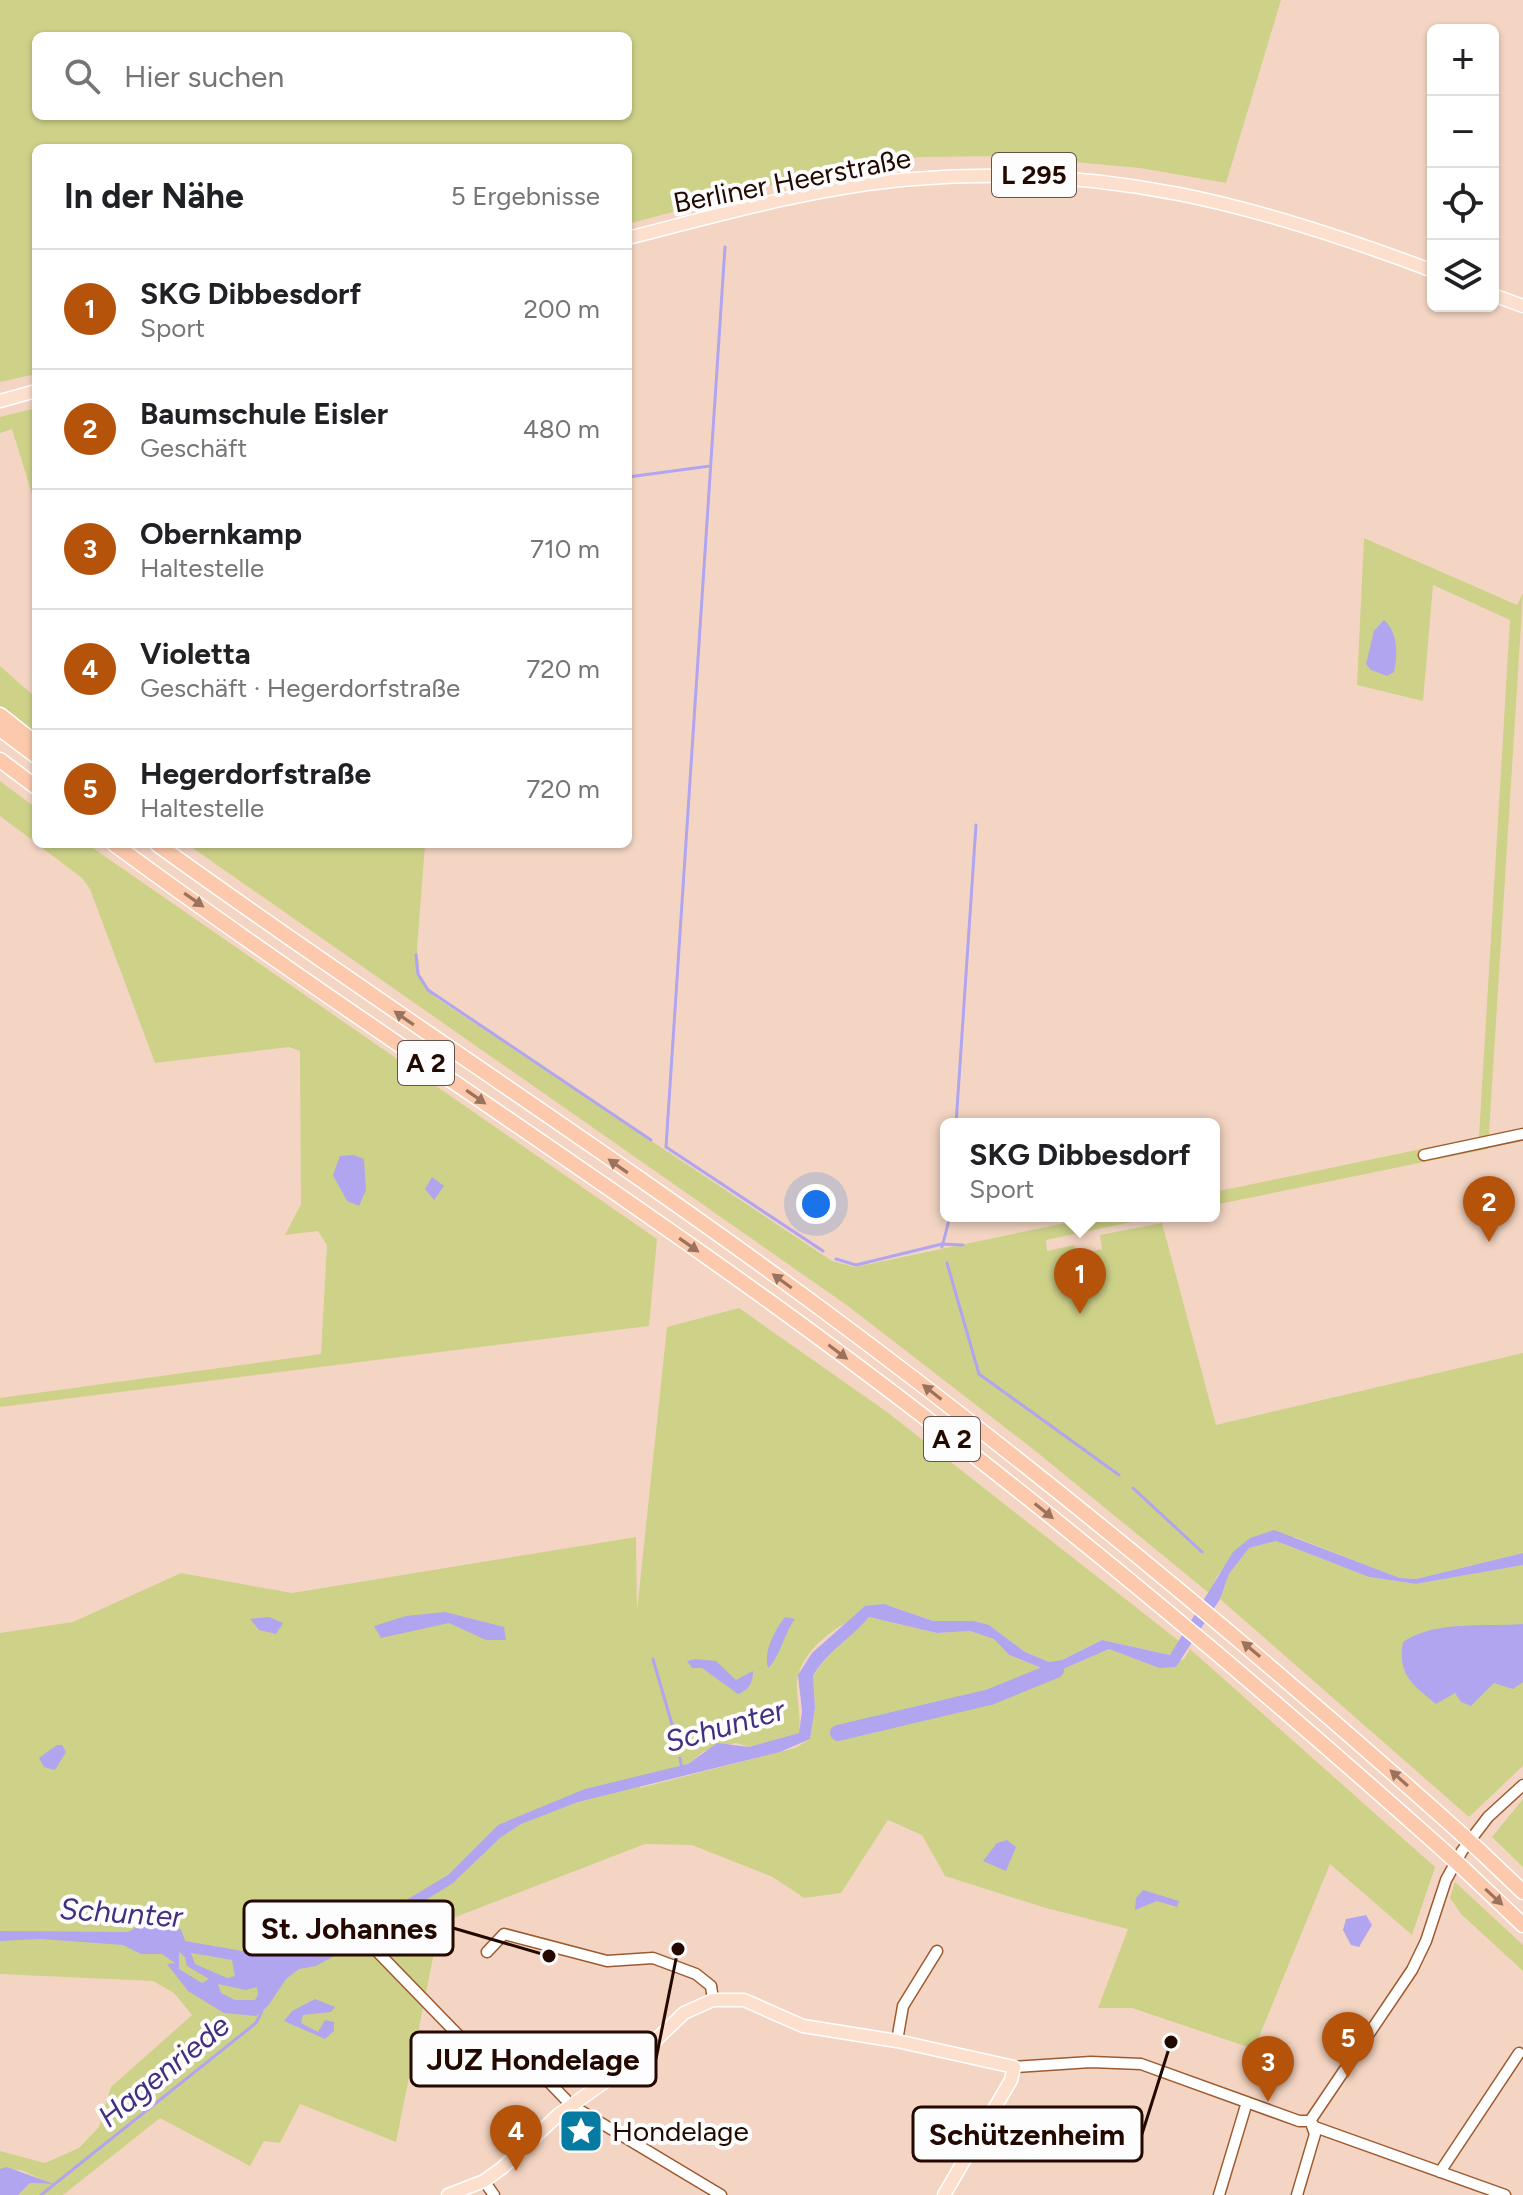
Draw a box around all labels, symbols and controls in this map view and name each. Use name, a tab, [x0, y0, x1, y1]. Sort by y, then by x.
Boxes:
map controls	[1427, 24, 1499, 312]
button: +	[1427, 24, 1499, 96]
search box	[32, 32, 632, 120]
icon: search	[60, 54, 104, 98]
text: Hier suchen	[124, 58, 284, 95]
button: −	[1427, 96, 1499, 168]
street label: Berliner Heerstraße	[670, 140, 914, 220]
road number: L 295	[992, 153, 1076, 197]
button: locate	[1427, 168, 1499, 240]
text: In der Nähe	[64, 176, 244, 217]
text: 5 Ergebnisse	[451, 180, 600, 212]
button: layers	[1427, 240, 1499, 312]
text: SKG Dibbesdorf	[140, 275, 361, 312]
text: 1	[85, 293, 95, 325]
text: 200 m	[524, 293, 600, 325]
text: Sport	[140, 312, 205, 344]
text: Baumschule Eisler	[140, 395, 388, 432]
text: 2	[82, 413, 98, 445]
text: 480 m	[523, 413, 600, 445]
text: Geschäft	[140, 432, 247, 464]
text: Obernkamp	[140, 515, 302, 552]
text: 3	[83, 533, 97, 565]
text: 710 m	[530, 533, 600, 565]
text: Haltestelle	[140, 552, 264, 584]
text: Violetta	[140, 635, 251, 672]
text: 4	[82, 653, 98, 685]
text: 720 m	[526, 653, 600, 685]
text: Geschäft · Hegerdorfstraße	[140, 672, 460, 704]
text: Hegerdorfstraße	[140, 755, 371, 792]
text: 5	[82, 773, 98, 805]
text: 720 m	[526, 773, 600, 805]
text: Haltestelle	[140, 792, 264, 824]
one-way arrow	[183, 892, 204, 907]
one-way arrow	[394, 1011, 415, 1026]
road number: A 2	[398, 1041, 454, 1085]
one-way arrow	[465, 1090, 486, 1105]
popup	[940, 1118, 1220, 1222]
text: SKG Dibbesdorf	[969, 1136, 1191, 1173]
one-way arrow	[608, 1159, 629, 1174]
text: Sport	[969, 1173, 1034, 1205]
pin: 2	[1463, 1176, 1515, 1242]
your location	[796, 1184, 836, 1224]
one-way arrow	[679, 1237, 700, 1252]
pin: 1	[1054, 1248, 1106, 1314]
one-way arrow	[772, 1274, 793, 1289]
one-way arrow	[827, 1344, 848, 1360]
one-way arrow	[922, 1384, 942, 1401]
road number: A 2	[924, 1417, 980, 1461]
one-way arrow	[1034, 1502, 1054, 1519]
one-way arrow	[1242, 1641, 1262, 1658]
water label: Schunter	[661, 1690, 791, 1760]
one-way arrow	[1390, 1770, 1409, 1788]
one-way arrow	[1484, 1888, 1503, 1906]
water label: Schunter	[58, 1890, 186, 1935]
callout: St. Johannes	[244, 1901, 453, 1955]
text: St. Johannes	[261, 1910, 437, 1947]
water label: Hagenriede	[90, 2006, 237, 2135]
pin: 5	[1322, 2012, 1374, 2078]
callout: JUZ Hondelage	[411, 2032, 656, 2086]
pin: 3	[1242, 2036, 1294, 2102]
text: JUZ Hondelage	[426, 2041, 640, 2078]
pin: 4	[490, 2105, 542, 2171]
place icon: Hondelage	[557, 2107, 605, 2155]
callout: Schützenheim	[913, 2107, 1142, 2161]
place label: Hondelage	[612, 2114, 749, 2148]
text: Schützenheim	[929, 2116, 1125, 2153]

